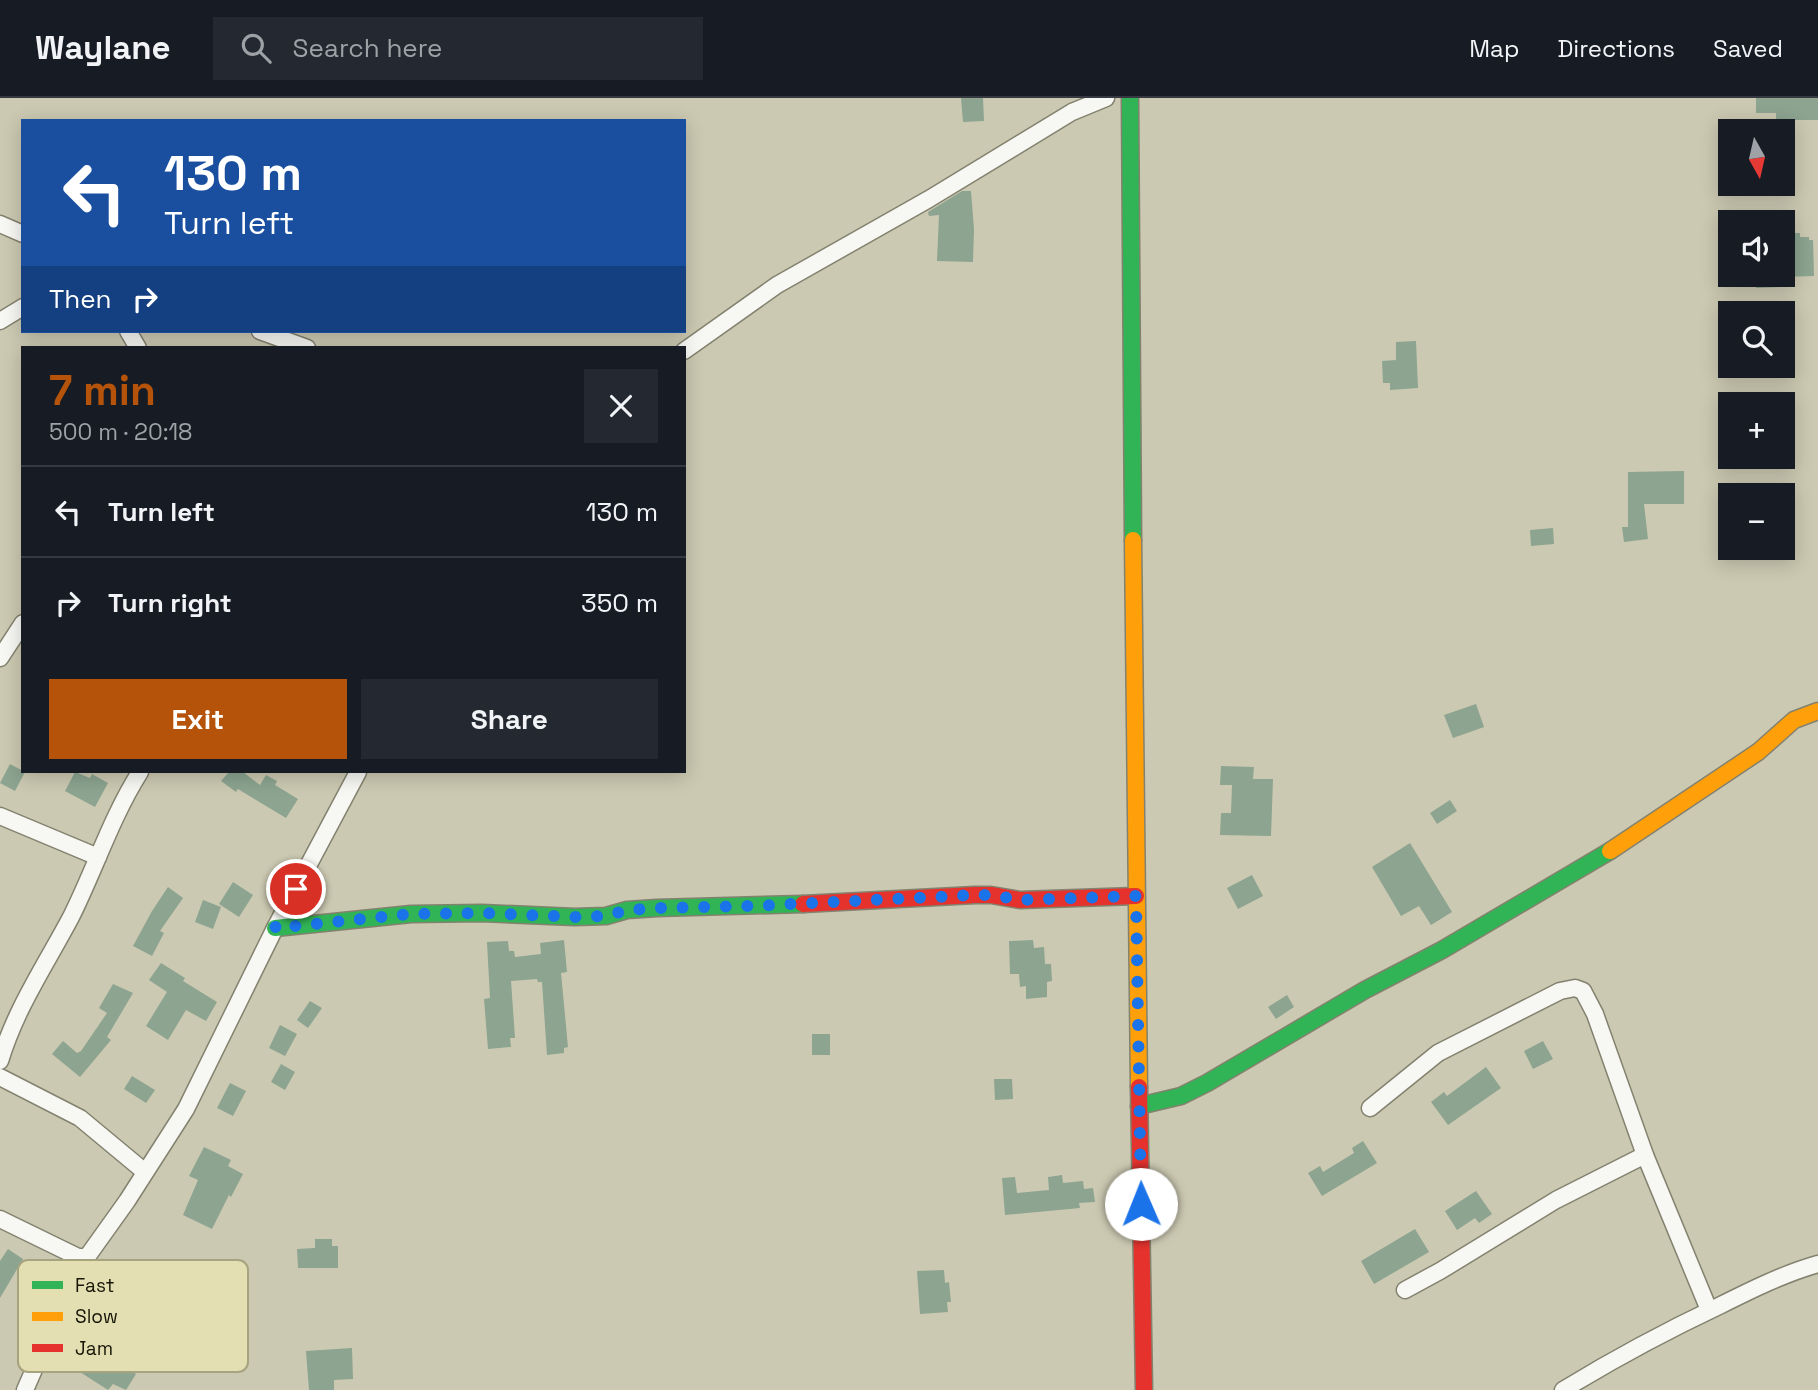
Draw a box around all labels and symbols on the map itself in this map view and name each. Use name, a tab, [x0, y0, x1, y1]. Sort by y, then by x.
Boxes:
north arrow	[1718, 119, 1796, 196]
pin	[266, 859, 326, 919]
position arrow	[1104, 1167, 1178, 1241]
legend	[18, 1260, 248, 1372]
text: Fast	[75, 1273, 115, 1298]
text: Slow	[75, 1304, 118, 1329]
text: Jam	[75, 1336, 113, 1361]

